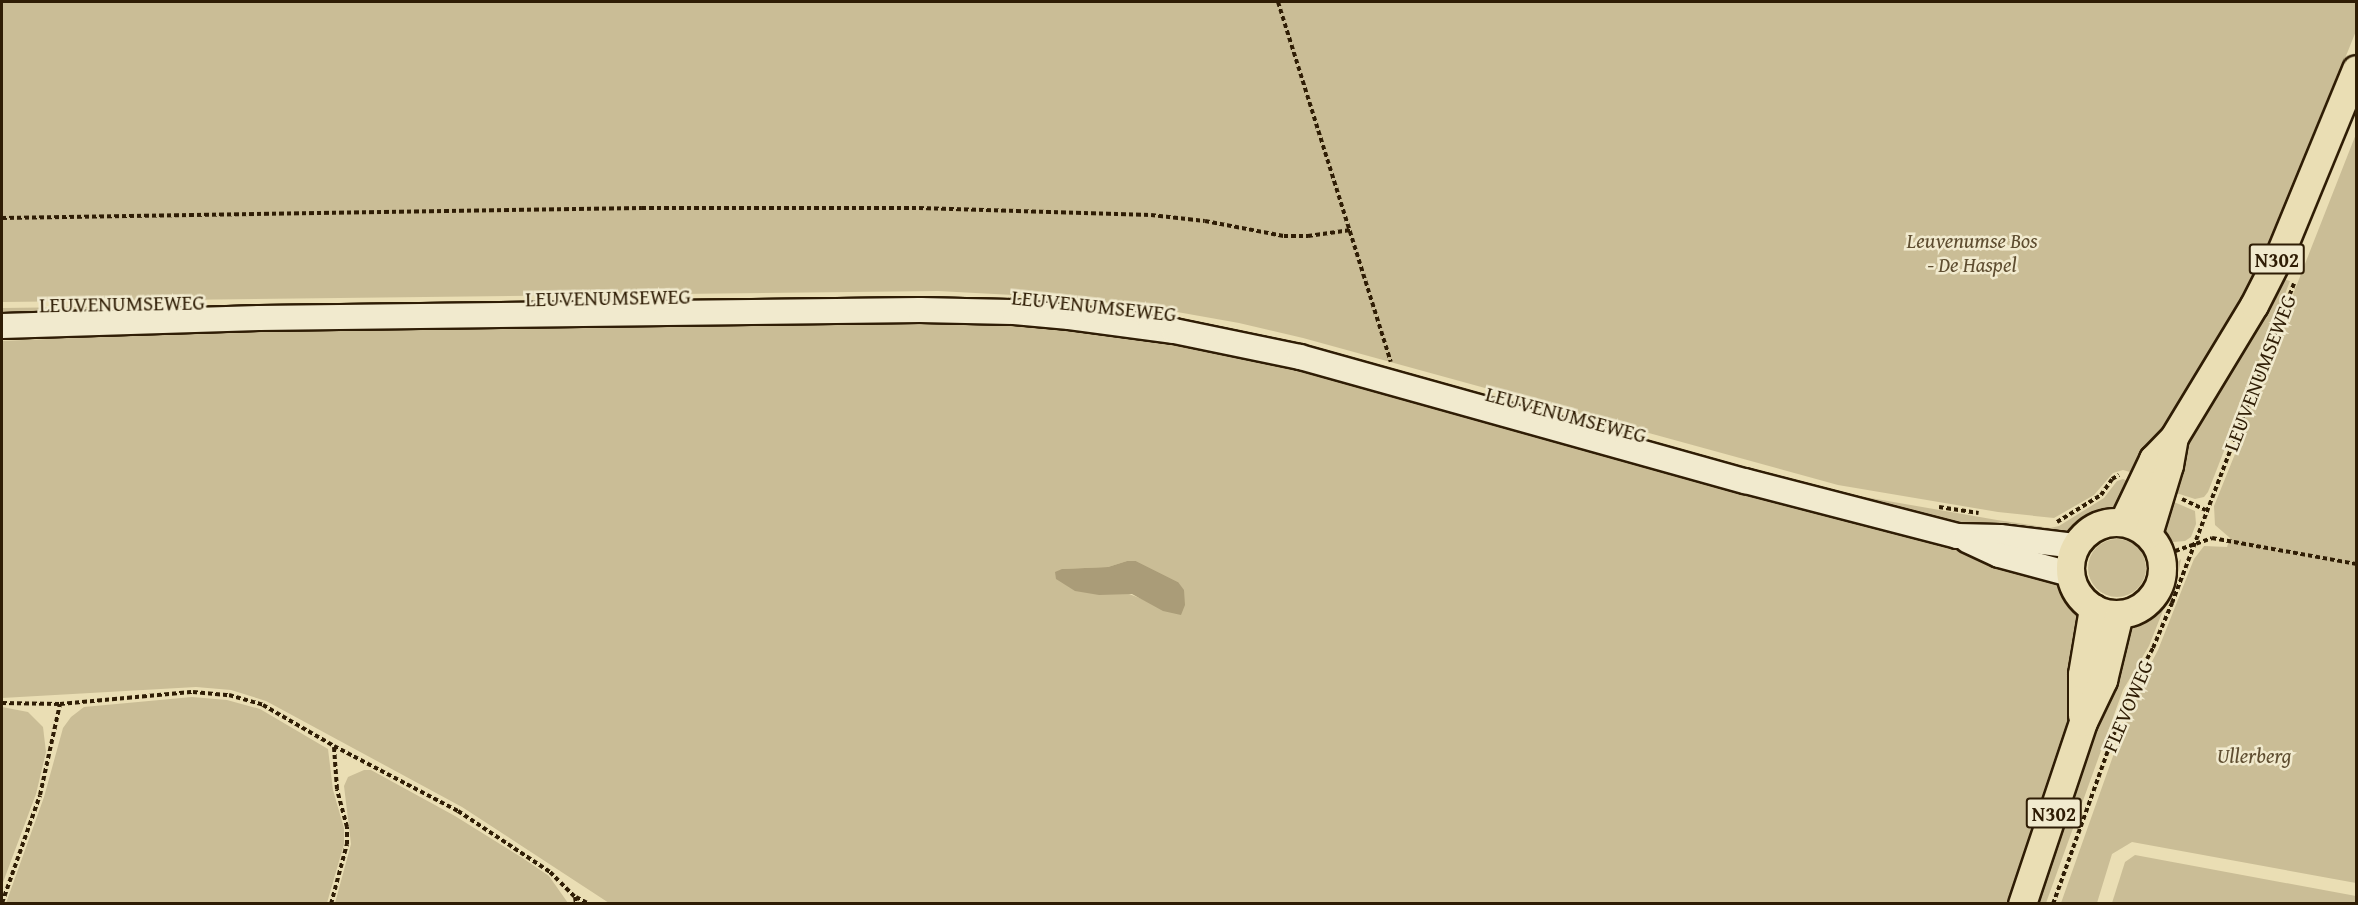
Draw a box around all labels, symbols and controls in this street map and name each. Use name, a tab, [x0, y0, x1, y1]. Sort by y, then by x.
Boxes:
park label: Leuvenumse Bos - De Haspel	[1907, 228, 2037, 278]
road number: N302	[2248, 242, 2306, 276]
street label: LEUVENUMSEWEG	[525, 284, 691, 312]
street label: LEUVENUMSEWEG	[1010, 285, 1178, 327]
street label: LEUVENUMSEWEG	[39, 290, 205, 318]
street label: LEUVENUMSEWEG	[2219, 291, 2301, 455]
street label: LEUVENUMSEWEG	[1483, 381, 1649, 449]
street label: FLEVOWEG	[2097, 656, 2159, 756]
park label: Ullerberg	[2217, 743, 2291, 769]
road number: N302	[2026, 796, 2082, 830]

